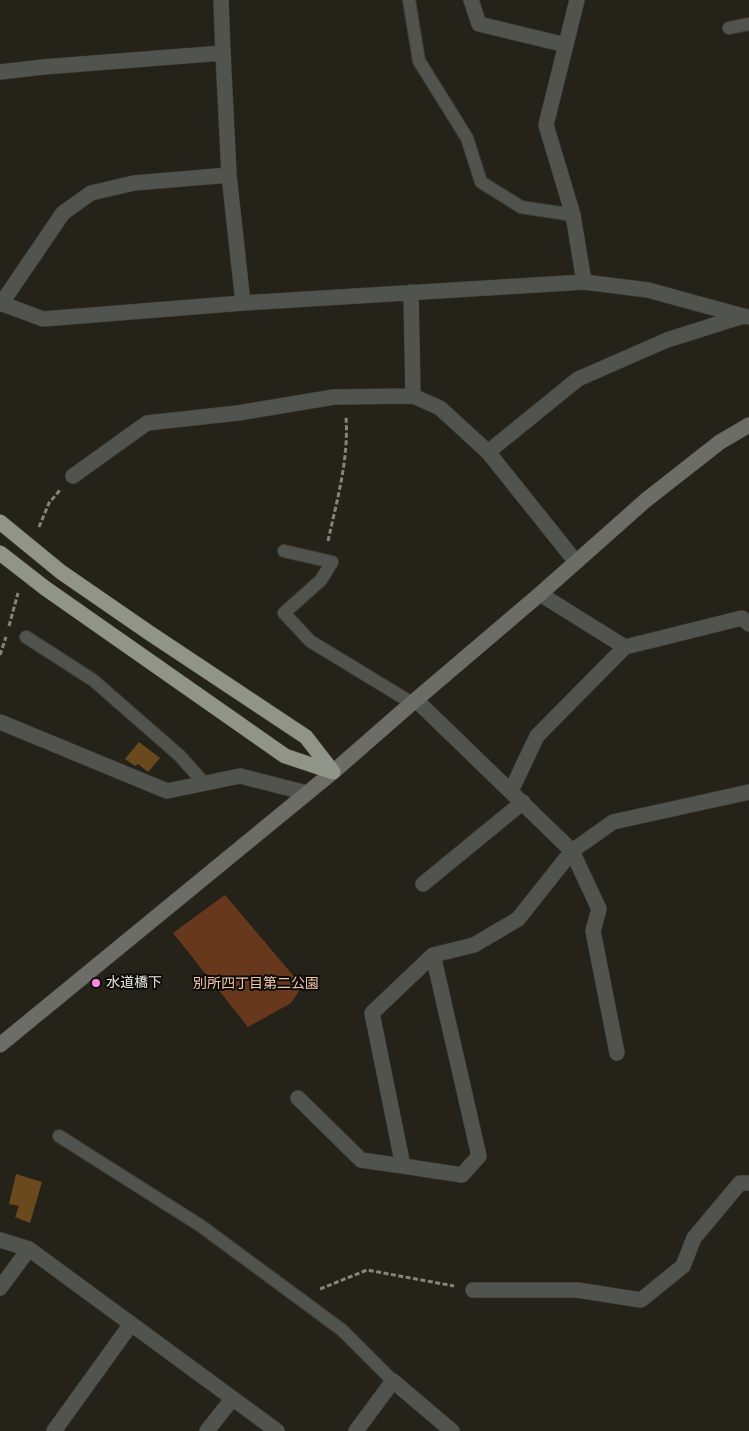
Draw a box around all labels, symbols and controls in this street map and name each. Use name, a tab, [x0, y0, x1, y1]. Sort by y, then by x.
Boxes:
place label: 水道橋下	[106, 975, 162, 991]
park label: 別所四丁目第二公園	[193, 976, 319, 992]
marker: 水道橋下	[90, 977, 102, 989]

